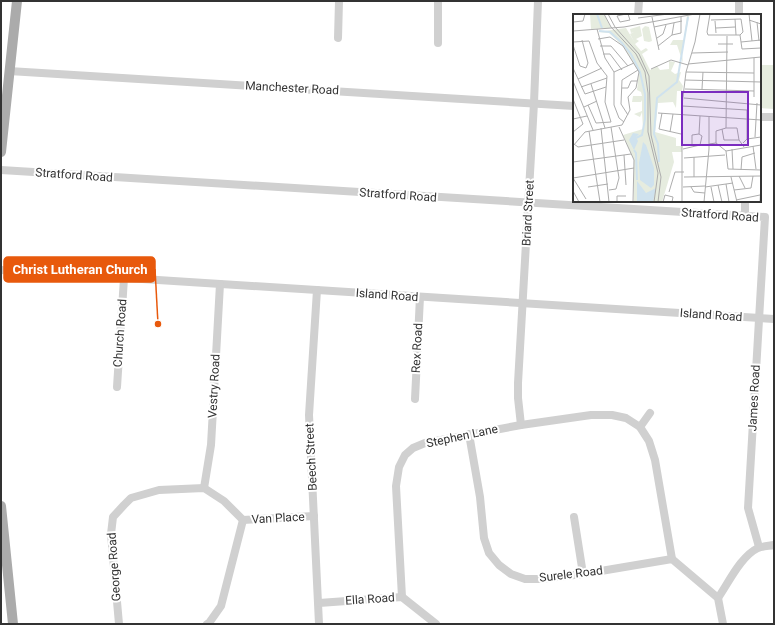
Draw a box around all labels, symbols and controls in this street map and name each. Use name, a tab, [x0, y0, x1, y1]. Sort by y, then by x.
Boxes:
inset map	[573, 14, 761, 202]
street label: Manchester Road	[245, 79, 339, 97]
street label: Stratford Road	[35, 165, 113, 185]
street label: Briard Street	[519, 179, 537, 247]
street label: Stratford Road	[359, 185, 437, 205]
street label: Stratford Road	[681, 205, 759, 225]
callout: Christ Lutheran Church	[4, 257, 155, 282]
text: Christ Lutheran Church	[13, 262, 147, 277]
street label: Island Road	[355, 286, 419, 304]
street label: Church Road	[111, 298, 129, 368]
street label: Island Road	[679, 306, 743, 324]
street label: Rex Road	[409, 323, 425, 373]
street label: Vestry Road	[205, 354, 223, 418]
street label: James Road	[745, 364, 763, 432]
street label: Stephen Lane	[425, 422, 499, 450]
street label: Beech Street	[302, 423, 320, 491]
street label: Van Place	[251, 510, 305, 526]
street label: George Road	[105, 532, 123, 602]
street label: Surele Road	[538, 563, 604, 585]
street label: Ella Road	[345, 590, 395, 608]

